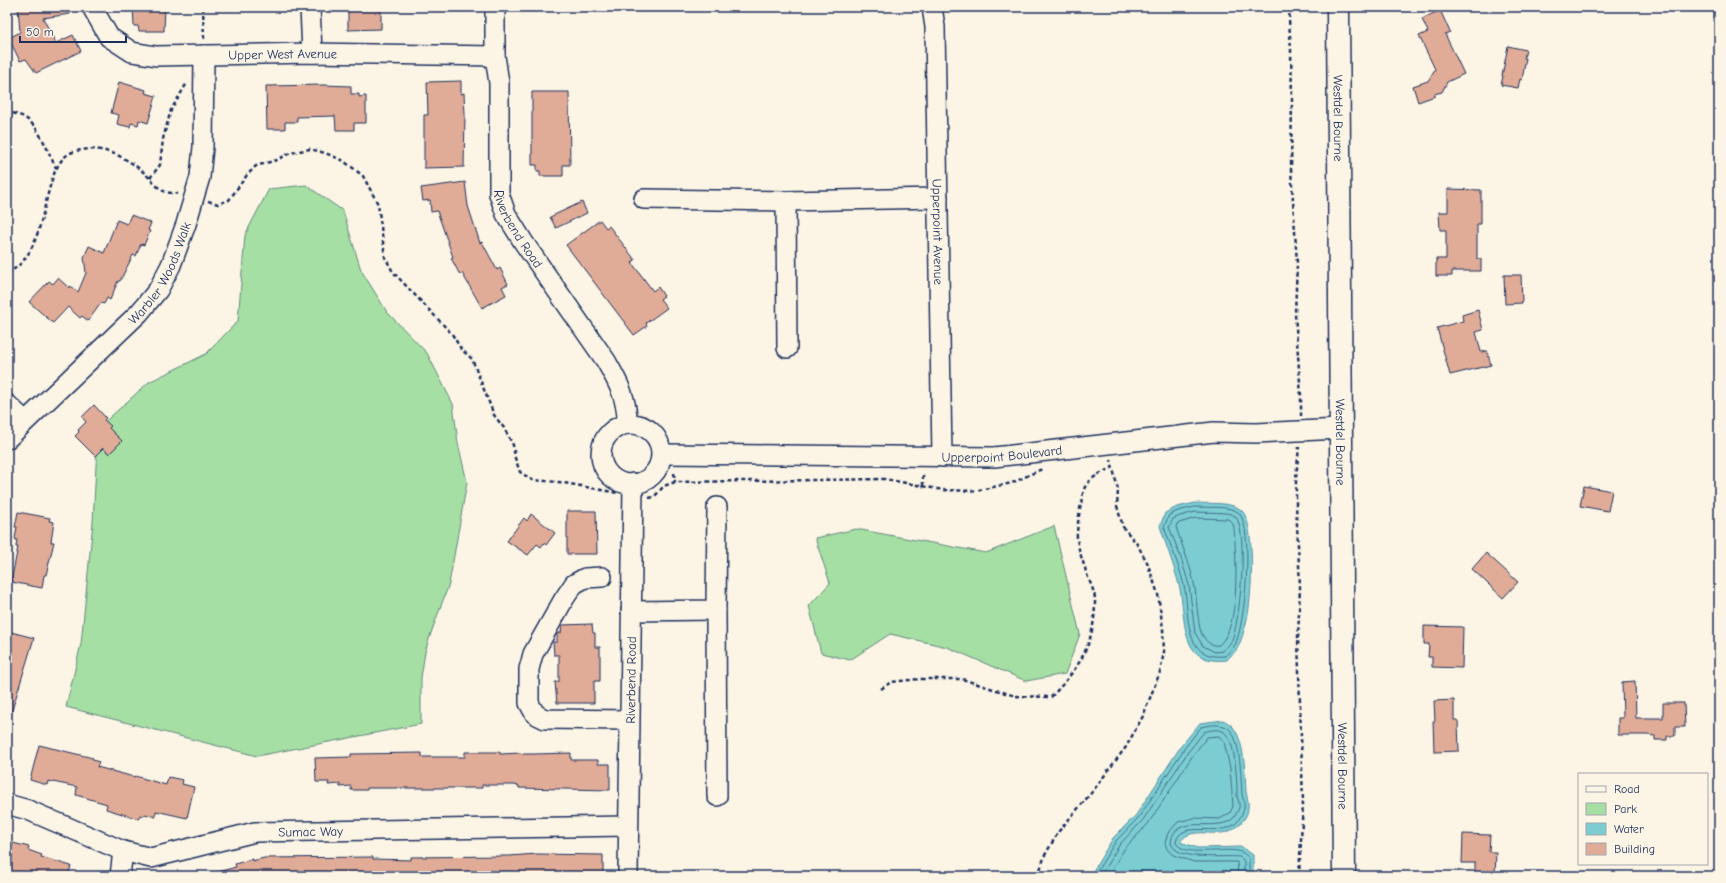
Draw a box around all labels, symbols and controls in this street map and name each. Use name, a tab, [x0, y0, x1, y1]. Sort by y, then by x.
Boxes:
scale bar	[20, 18, 126, 44]
text: 50 m	[26, 25, 54, 39]
street label: Upper West Avenue	[228, 46, 338, 63]
street label: Westdel Bourne	[1330, 75, 1346, 162]
street label: Upperpoint Avenue	[929, 179, 946, 285]
street label: Riverbend Road	[491, 190, 546, 271]
street label: Warbler Woods Walk	[125, 219, 194, 327]
street label: Westdel Bourne	[1333, 399, 1348, 486]
street label: Upperpoint Boulevard	[941, 442, 1063, 465]
street label: Riverbend Road	[623, 636, 639, 724]
street label: Westdel Bourne	[1335, 723, 1351, 810]
legend	[1578, 773, 1708, 865]
text: Road	[1614, 782, 1640, 796]
text: Park	[1614, 802, 1637, 816]
text: Water	[1614, 822, 1644, 836]
street label: Sumac Way	[278, 824, 343, 840]
text: Building	[1614, 842, 1655, 856]

